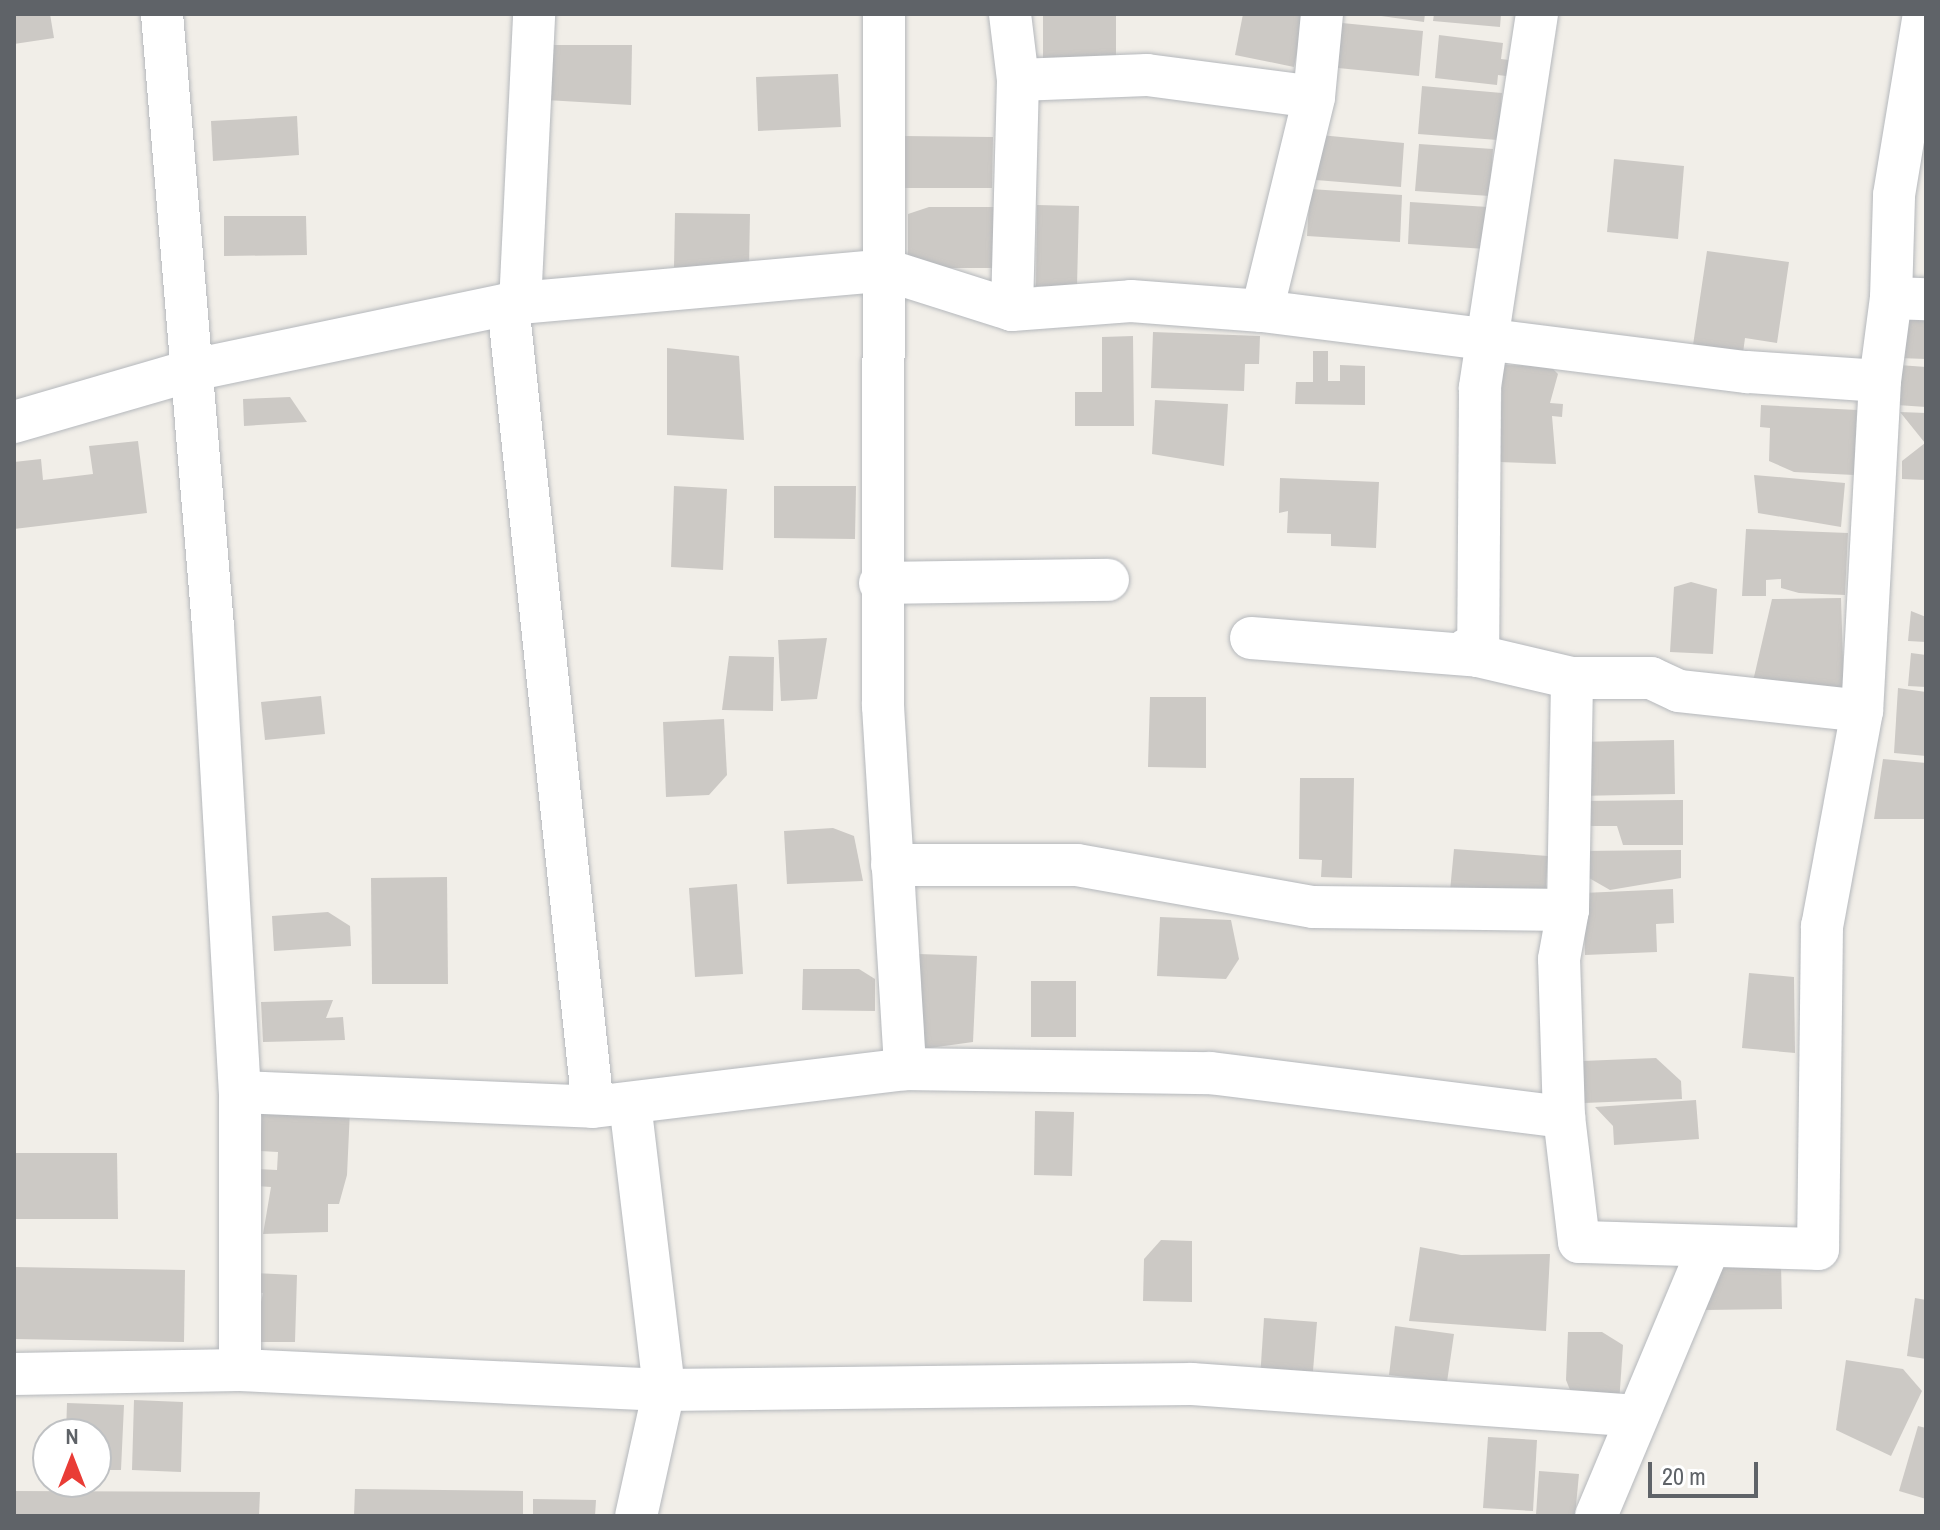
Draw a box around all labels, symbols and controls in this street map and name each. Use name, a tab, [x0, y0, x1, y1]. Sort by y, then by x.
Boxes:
north arrow	[32, 1418, 112, 1498]
text: N	[65, 1421, 79, 1451]
scale bar	[1652, 1446, 1762, 1496]
text: 20 m	[1662, 1460, 1706, 1492]

